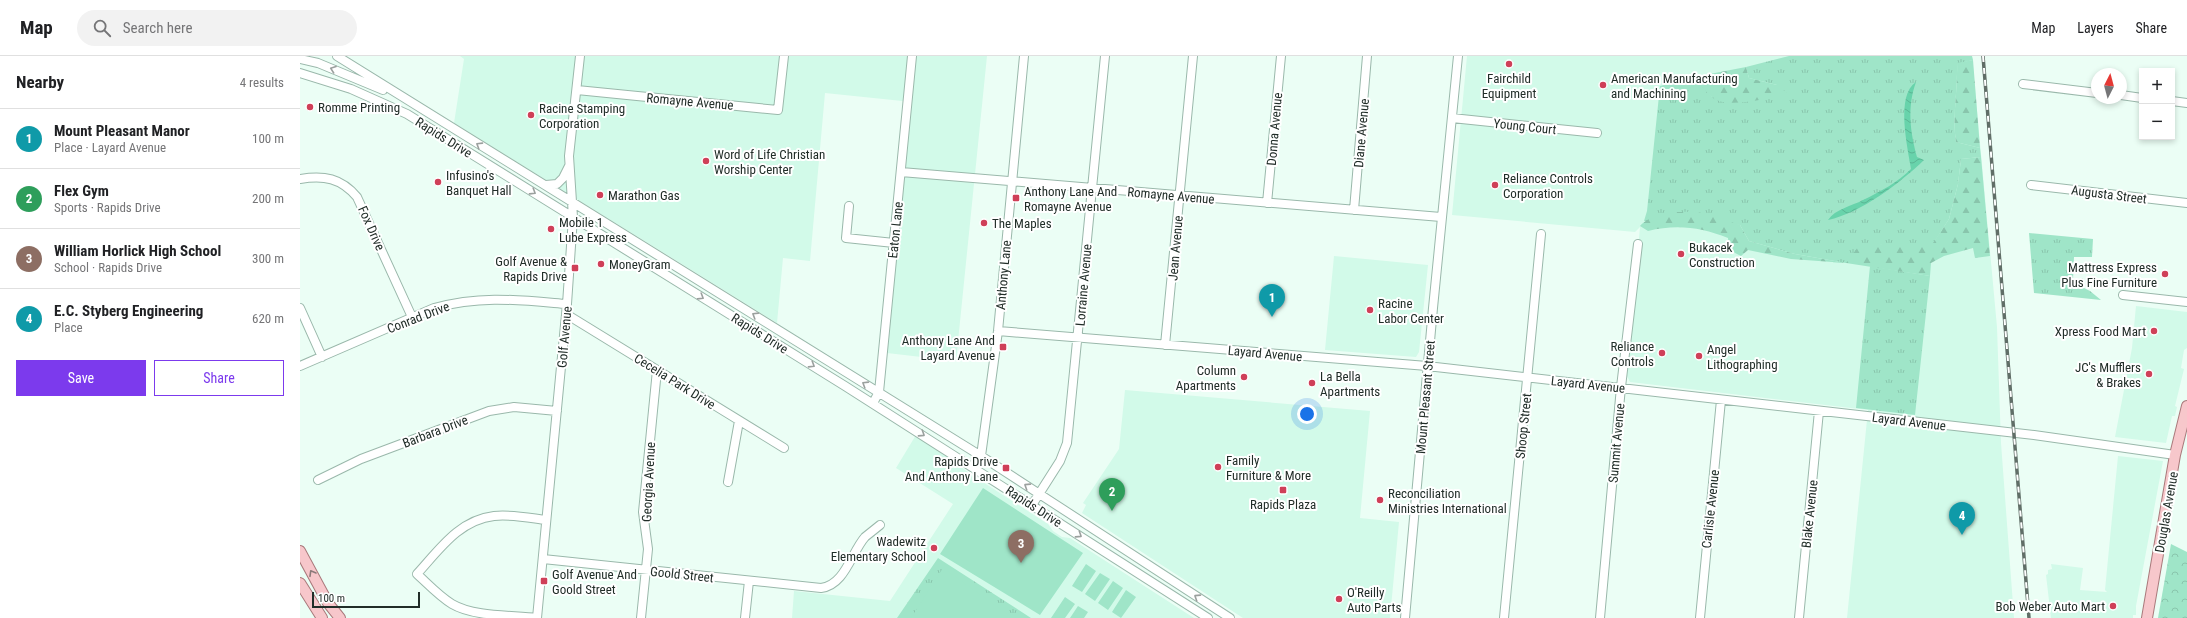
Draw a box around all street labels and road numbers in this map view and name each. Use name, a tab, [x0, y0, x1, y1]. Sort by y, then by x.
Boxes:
street label: Romayne Avenue	[646, 90, 734, 113]
street label: Donna Avenue	[1264, 92, 1285, 166]
street label: Diane Avenue	[1351, 98, 1372, 168]
street label: Rapids Drive	[413, 114, 475, 161]
street label: Young Court	[1493, 116, 1557, 137]
street label: Augusta Street	[2070, 182, 2148, 207]
street label: Romayne Avenue	[1127, 184, 1215, 207]
street label: Eaton Lane	[885, 201, 906, 259]
street label: Fox Drive	[355, 204, 388, 253]
street label: Jean Avenue	[1165, 215, 1186, 281]
street label: Anthony Lane	[993, 240, 1014, 311]
street label: Lorraine Avenue	[1072, 243, 1095, 327]
street label: Conrad Drive	[385, 299, 451, 336]
street label: Golf Avenue	[554, 306, 575, 368]
street label: Rapids Drive	[729, 310, 791, 357]
street label: Mount Pleasant Street	[1413, 339, 1438, 454]
street label: Layard Avenue	[1227, 343, 1303, 364]
street label: Cecelia Park Drive	[631, 350, 718, 412]
street label: Layard Avenue	[1550, 373, 1626, 396]
street label: Shoop Street	[1513, 392, 1534, 460]
street label: Summit Avenue	[1606, 403, 1627, 483]
street label: Layard Avenue	[1871, 410, 1947, 433]
street label: Barbara Drive	[400, 412, 470, 451]
street label: Georgia Avenue	[639, 442, 658, 522]
street label: Carlisle Avenue	[1699, 469, 1722, 549]
street label: Douglas Avenue	[2152, 470, 2181, 554]
street label: Blake Avenue	[1798, 479, 1821, 549]
street label: Rapids Drive	[1003, 483, 1065, 530]
street label: Goold Street	[650, 564, 715, 585]

